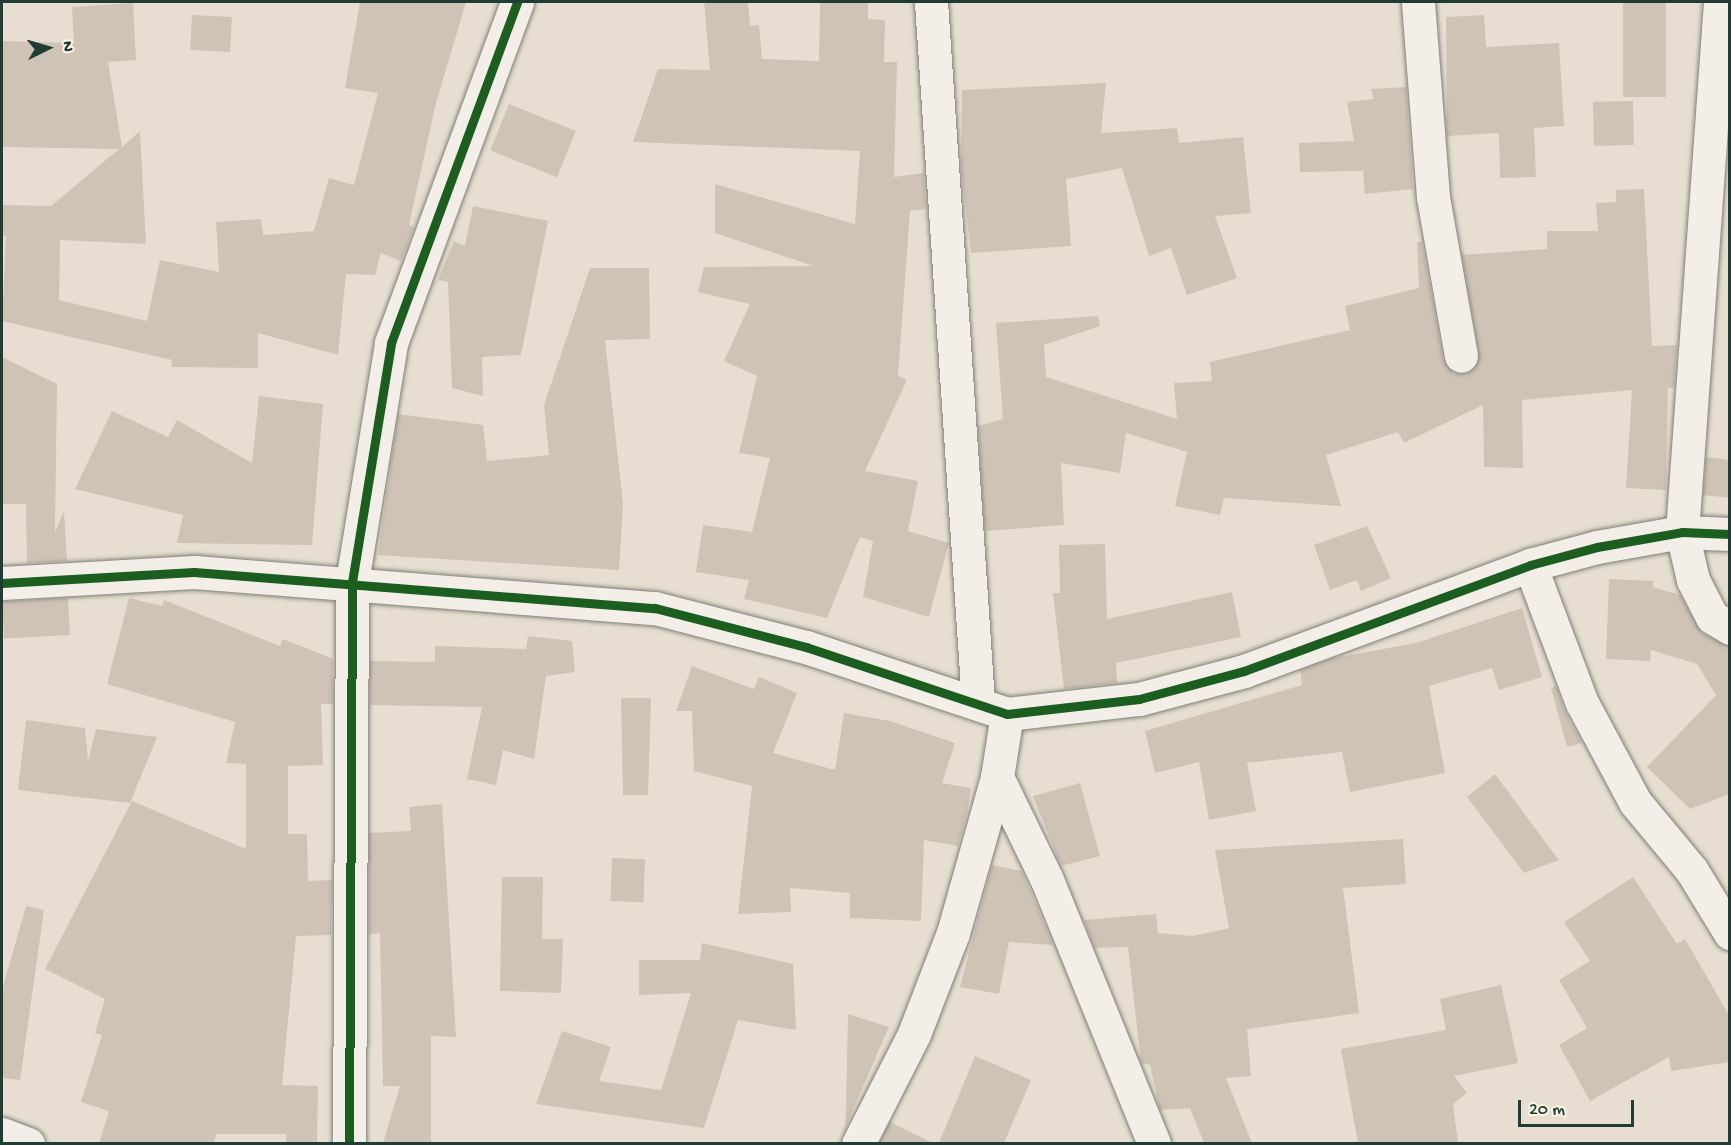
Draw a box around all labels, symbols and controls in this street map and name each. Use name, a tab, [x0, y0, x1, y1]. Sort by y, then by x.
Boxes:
north arrow	[18, 18, 78, 78]
text: N	[57, 40, 76, 52]
scale bar	[1521, 1088, 1636, 1126]
text: 20 m	[1529, 1100, 1565, 1121]

